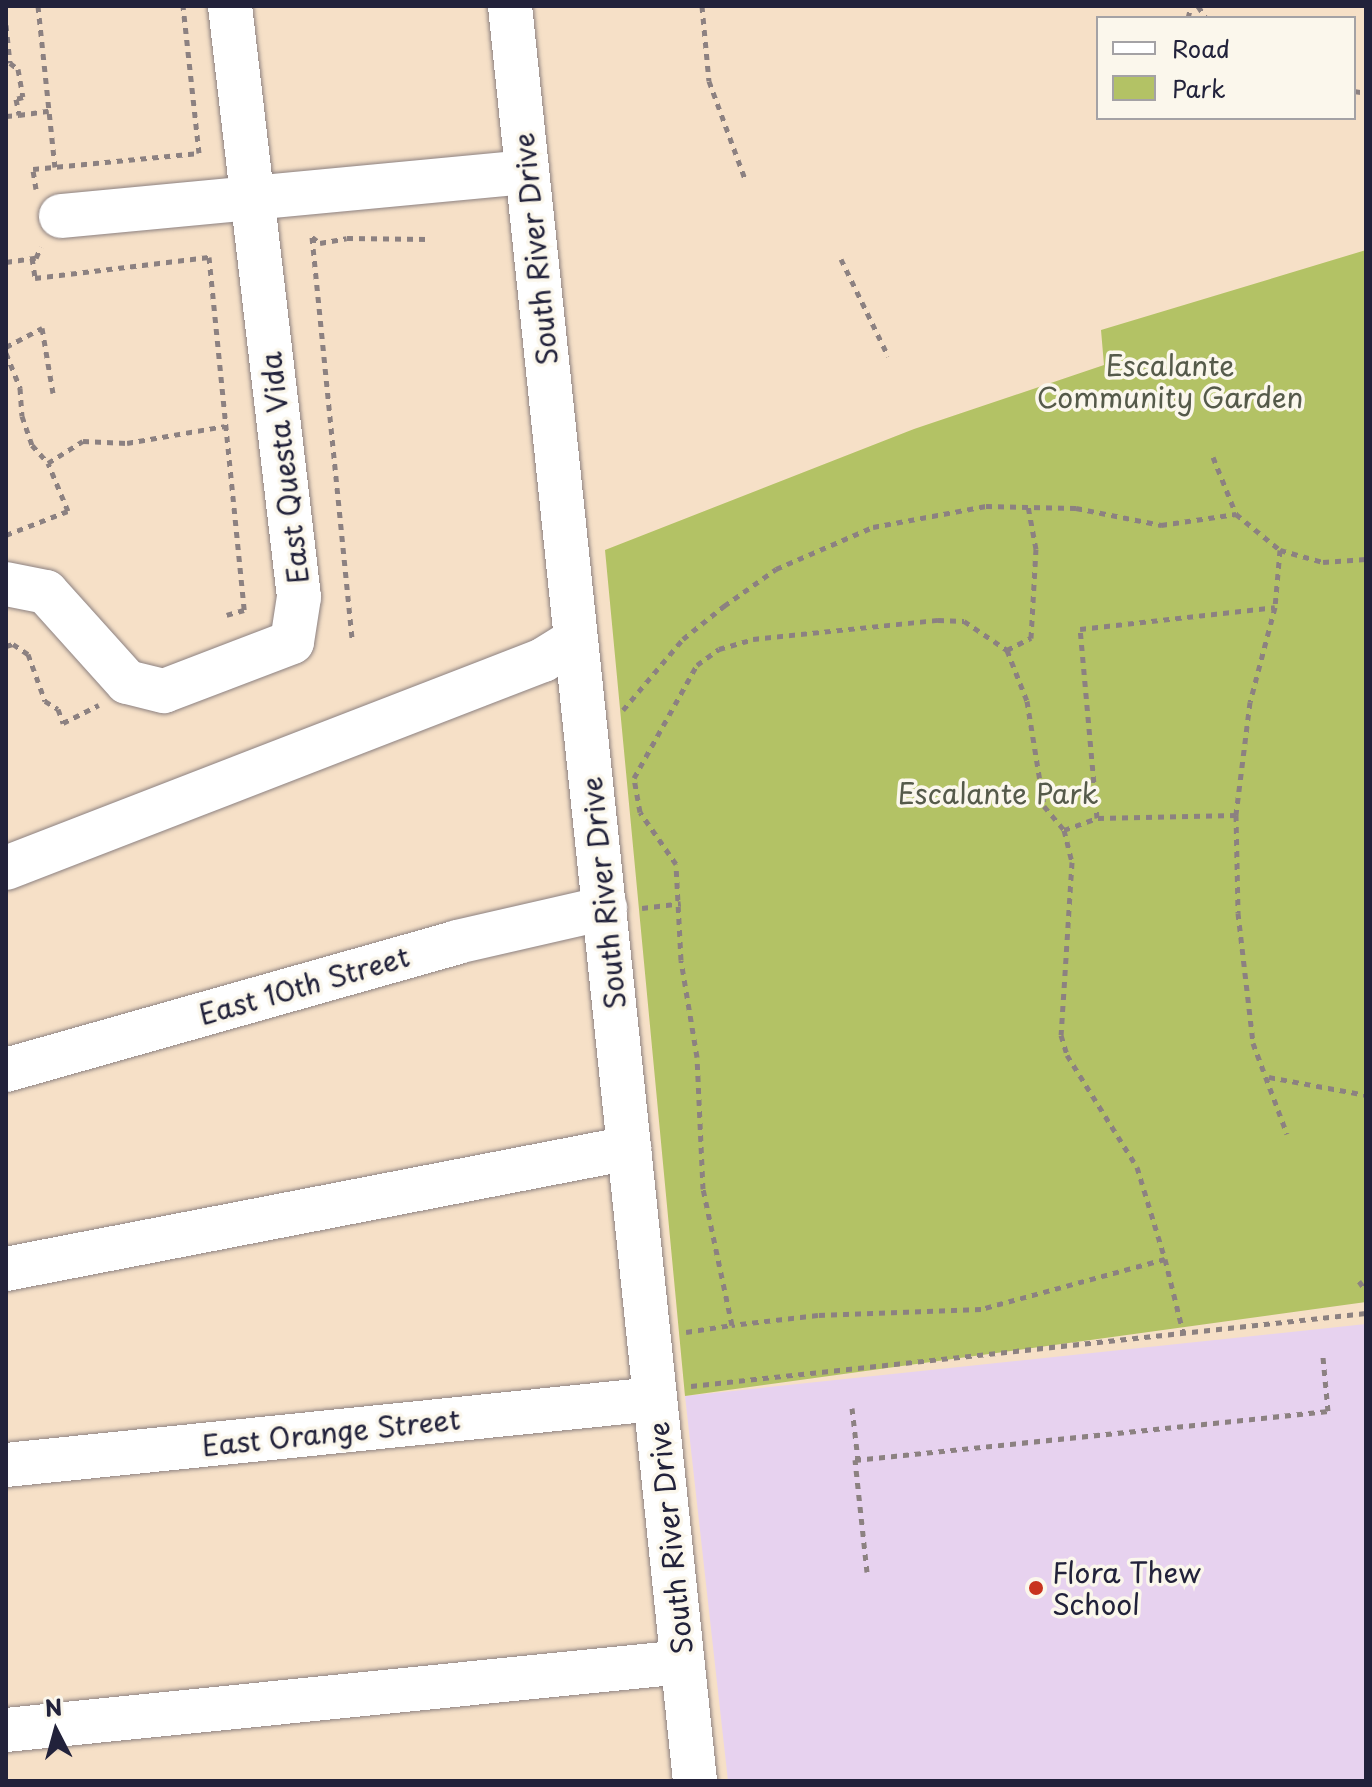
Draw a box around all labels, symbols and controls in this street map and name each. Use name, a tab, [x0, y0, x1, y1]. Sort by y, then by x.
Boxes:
legend	[1096, 16, 1356, 120]
text: Road	[1172, 30, 1230, 66]
text: Park	[1172, 70, 1226, 106]
street label: South River Drive	[506, 130, 564, 368]
park label: Escalante Community Garden	[1038, 348, 1302, 414]
street label: East Questa Vida	[253, 350, 315, 586]
street label: South River Drive	[574, 774, 632, 1012]
park label: Escalante Park	[898, 776, 1098, 810]
street label: East 10th Street	[194, 939, 414, 1031]
street label: East Orange Street	[200, 1402, 462, 1462]
street label: South River Drive	[641, 1419, 699, 1657]
place label: Flora Thew School	[1052, 1555, 1201, 1621]
marker: Flora Thew School	[1027, 1579, 1045, 1597]
text: N	[43, 1689, 64, 1724]
north arrow	[16, 1691, 96, 1771]

